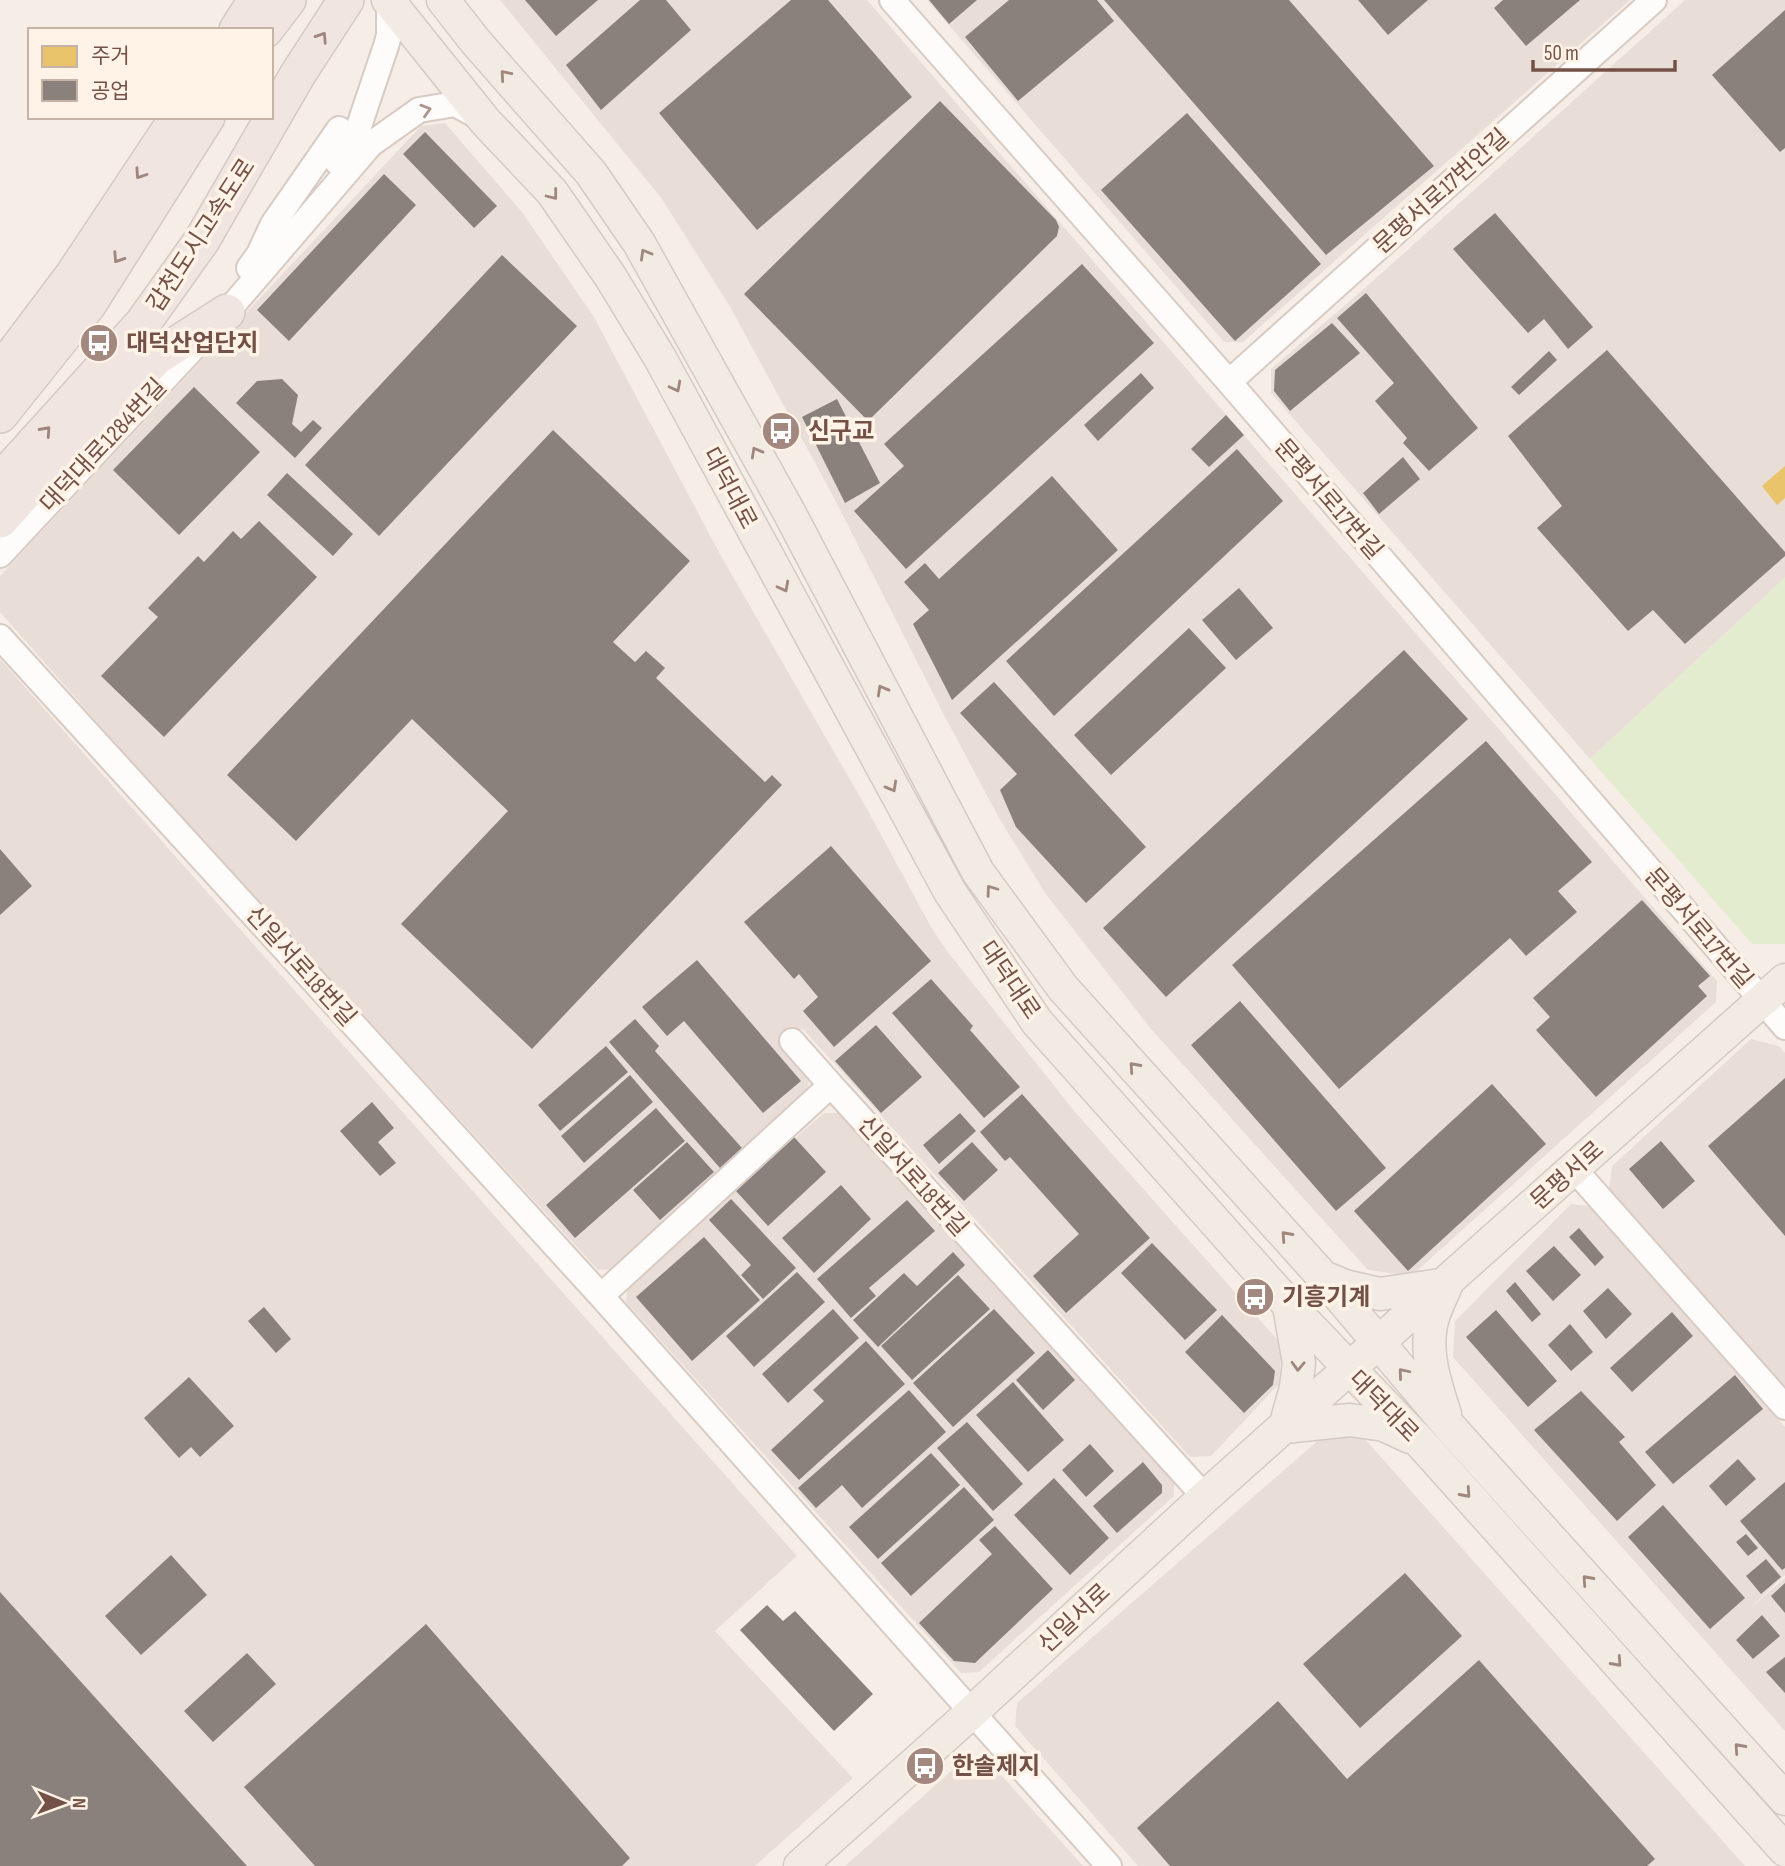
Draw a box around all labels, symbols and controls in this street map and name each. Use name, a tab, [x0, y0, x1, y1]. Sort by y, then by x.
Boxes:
legend	[28, 28, 273, 119]
scale bar	[1533, 28, 1675, 72]
one-way arrow	[314, 32, 327, 45]
text: 50 m	[1544, 41, 1579, 66]
text: 주거	[91, 44, 130, 69]
one-way arrow	[501, 70, 513, 83]
text: 공업	[91, 79, 130, 104]
one-way arrow	[419, 104, 431, 119]
street label: 문평서로17번안길	[1368, 123, 1515, 260]
street label: 갑천도시고속도로	[141, 153, 262, 317]
one-way arrow	[136, 166, 148, 179]
one-way arrow	[545, 188, 558, 200]
one-way arrow	[640, 248, 653, 261]
one-way arrow	[114, 250, 127, 263]
bus stop icon: 대덕산업단지	[78, 322, 120, 364]
place label: 대덕산업단지	[126, 329, 258, 358]
street label: 대덕대로1284번길	[34, 373, 173, 518]
one-way arrow	[668, 380, 681, 392]
bus stop icon: 신구교	[760, 410, 802, 452]
place label: 신구교	[808, 417, 874, 446]
one-way arrow	[38, 426, 50, 439]
street label: 문평서로17번길	[1268, 433, 1389, 566]
street label: 대덕대로	[696, 442, 763, 534]
one-way arrow	[751, 447, 764, 460]
one-way arrow	[776, 580, 789, 592]
one-way arrow	[877, 685, 890, 698]
one-way arrow	[884, 780, 897, 792]
street label: 문평서로17번길	[1638, 862, 1759, 995]
one-way arrow	[987, 885, 999, 898]
street label: 신일서로18번길	[239, 900, 362, 1032]
street label: 대덕대로	[973, 936, 1046, 1025]
one-way arrow	[1129, 1062, 1142, 1075]
street label: 신일서로18번길	[851, 1110, 974, 1242]
street label: 문평서로	[1525, 1135, 1610, 1216]
one-way arrow	[1282, 1231, 1294, 1244]
bus stop icon: 기흥기계	[1234, 1276, 1276, 1318]
place label: 기흥기계	[1282, 1283, 1370, 1312]
one-way arrow	[1290, 1361, 1305, 1372]
street label: 대덕대로	[1343, 1365, 1425, 1448]
one-way arrow	[1399, 1368, 1411, 1381]
one-way arrow	[1457, 1485, 1470, 1498]
one-way arrow	[1583, 1575, 1595, 1588]
street label: 신일서로	[1032, 1578, 1117, 1659]
one-way arrow	[1609, 1654, 1621, 1667]
one-way arrow	[1735, 1743, 1747, 1756]
bus stop icon: 한솔제지	[904, 1745, 946, 1787]
place label: 한솔제지	[952, 1752, 1040, 1781]
north arrow	[28, 1768, 98, 1838]
text: N	[67, 1798, 90, 1809]

